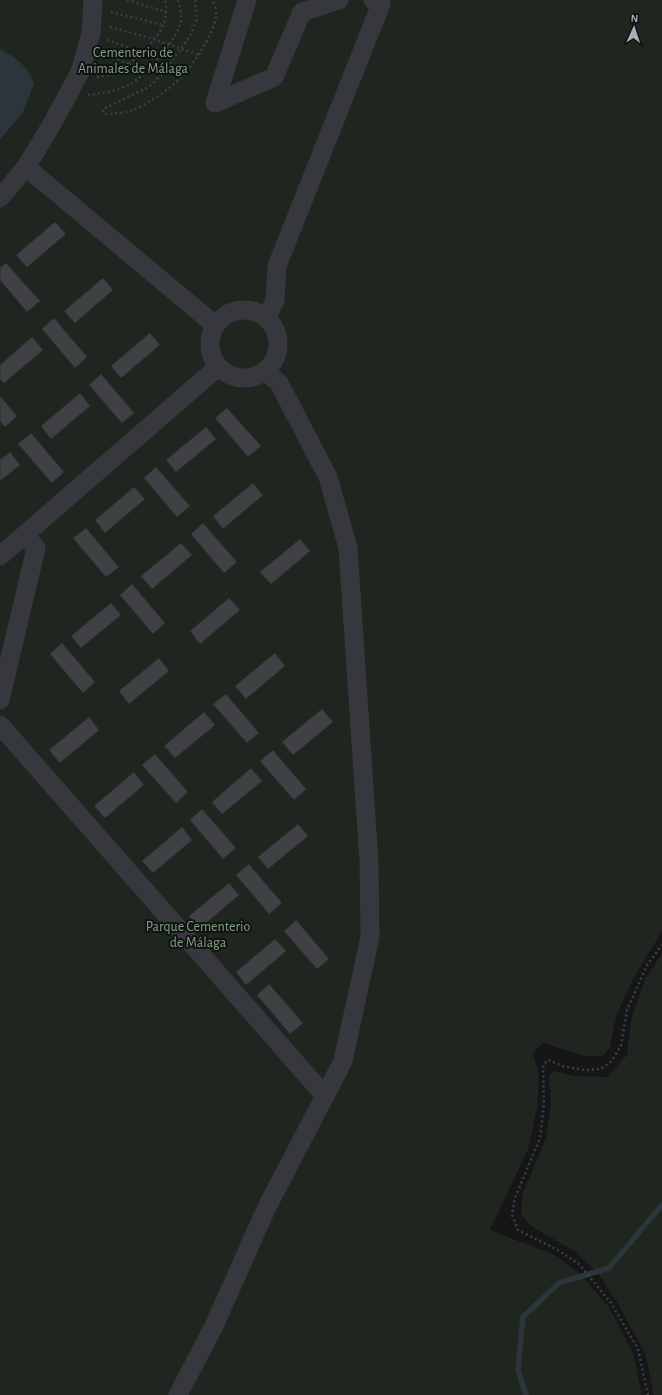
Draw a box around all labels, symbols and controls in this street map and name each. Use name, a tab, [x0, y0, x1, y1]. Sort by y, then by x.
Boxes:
north arrow	[614, 8, 654, 48]
text: N	[630, 13, 639, 24]
park label: Cementerio de Animales de Málaga	[78, 46, 189, 76]
park label: Parque Cementerio de Málaga	[146, 920, 250, 950]

